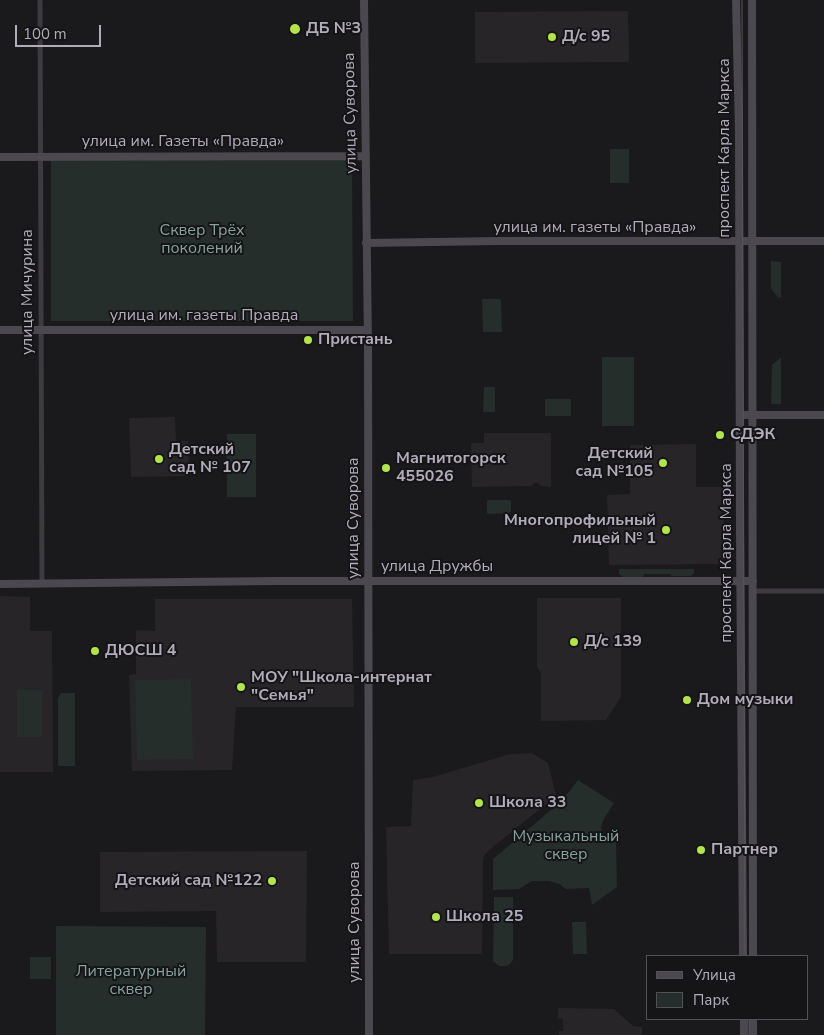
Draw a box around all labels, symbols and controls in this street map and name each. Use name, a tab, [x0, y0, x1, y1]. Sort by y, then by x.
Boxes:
scale bar	[18, 15, 104, 47]
place label: ДБ №3	[306, 19, 361, 39]
marker: ДБ №3	[288, 22, 302, 36]
text: 100 m	[23, 24, 67, 44]
place label: Д/с 95	[562, 27, 610, 47]
marker: Д/с 95	[546, 31, 558, 43]
street label: улица Суворова	[340, 52, 362, 174]
street label: проспект Карла Маркса	[715, 58, 735, 238]
street label: улица им. Газеты «Правда»	[82, 132, 284, 152]
street label: улица им. газеты «Правда»	[494, 218, 696, 238]
park label: Сквер Трёх поколений	[159, 221, 245, 259]
street label: улица Мичурина	[18, 229, 38, 355]
street label: улица им. газеты Правда	[110, 306, 298, 326]
place label: Пристань	[318, 330, 393, 350]
marker: Пристань	[302, 334, 314, 346]
place label: СДЭК	[730, 425, 775, 445]
marker: СДЭК	[714, 429, 726, 441]
place label: Детский сад № 107	[169, 440, 251, 478]
place label: Детский сад №105	[576, 444, 653, 482]
place label: Магнитогорск 455026	[396, 449, 506, 487]
marker: Детский сад № 107	[153, 453, 165, 465]
street label: улица Суворова	[344, 457, 364, 579]
marker: Детский сад №105	[657, 457, 669, 469]
marker: Магнитогорск 455026	[380, 462, 392, 474]
street label: проспект Карла Маркса	[717, 463, 737, 643]
place label: Многопрофильный лицей № 1	[504, 511, 656, 549]
marker: Многопрофильный лицей № 1	[660, 524, 672, 536]
street label: улица Дружбы	[381, 557, 493, 577]
place label: Д/с 139	[584, 632, 642, 652]
marker: Д/с 139	[568, 636, 580, 648]
place label: ДЮСШ 4	[105, 641, 176, 661]
marker: ДЮСШ 4	[89, 645, 101, 657]
place label: МОУ "Школа-интернат "Семья"	[251, 668, 432, 706]
marker: МОУ "Школа-интернат "Семья"	[235, 681, 247, 693]
place label: Дом музыки	[697, 690, 793, 710]
marker: Дом музыки	[681, 694, 693, 706]
place label: Школа 33	[489, 793, 566, 813]
marker: Школа 33	[473, 797, 485, 809]
park label: Музыкальный сквер	[513, 827, 619, 865]
place label: Партнер	[711, 840, 778, 860]
marker: Партнер	[695, 844, 707, 856]
street label: улица Суворова	[345, 861, 365, 983]
place label: Детский сад №122	[115, 871, 262, 891]
marker: Детский сад №122	[266, 875, 278, 887]
place label: Школа 25	[446, 907, 523, 927]
marker: Школа 25	[430, 911, 442, 923]
legend	[646, 955, 809, 1020]
park label: Литературный сквер	[76, 962, 186, 1000]
text: Улица	[693, 965, 736, 985]
text: Парк	[693, 990, 729, 1010]

